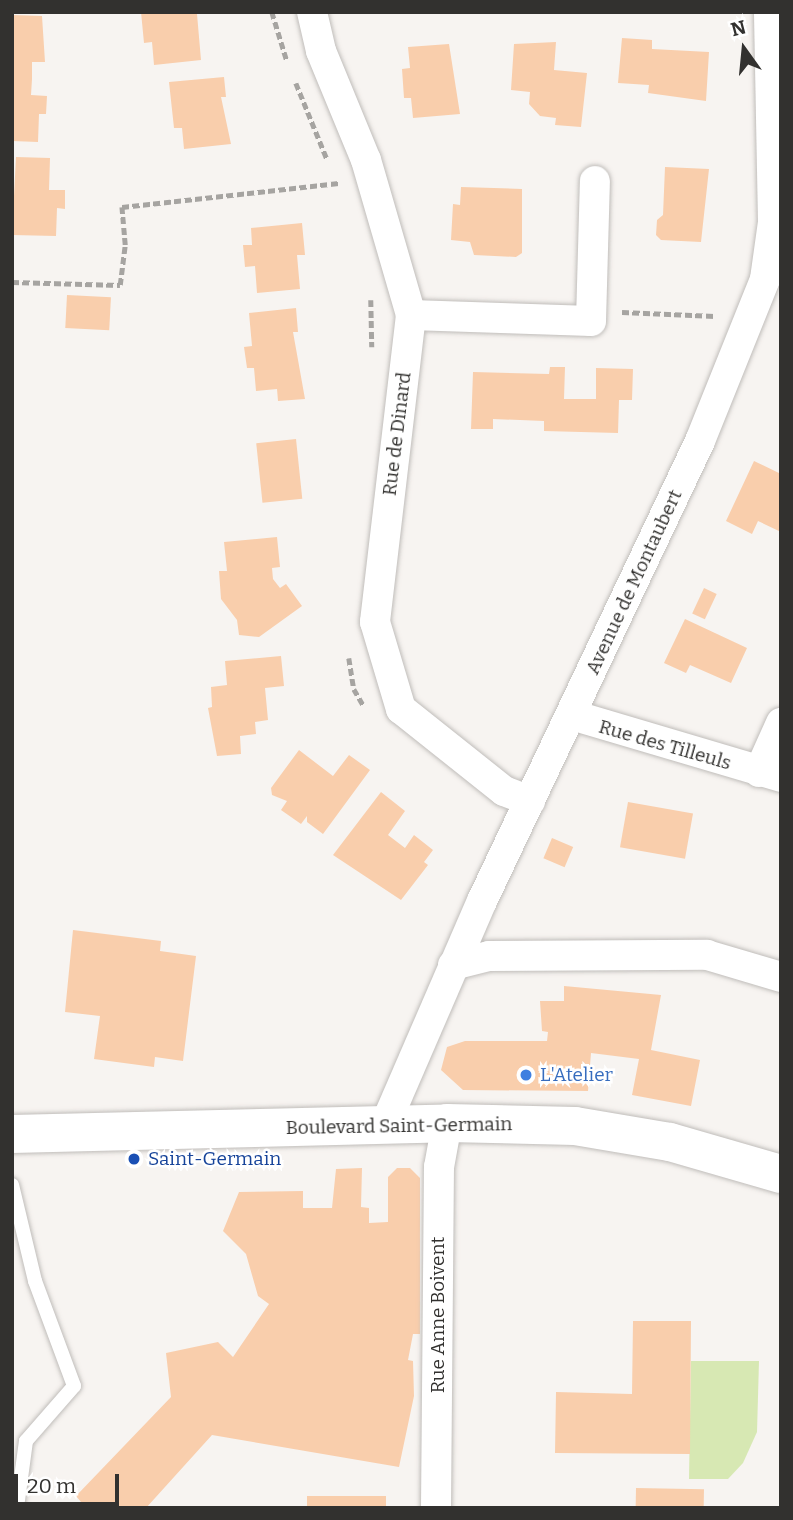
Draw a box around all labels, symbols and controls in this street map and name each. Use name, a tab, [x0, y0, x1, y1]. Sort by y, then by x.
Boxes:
north arrow	[709, 14, 779, 84]
text: N	[728, 15, 748, 41]
street label: Rue de Dinard	[378, 371, 416, 497]
street label: Avenue de Montaubert	[581, 486, 687, 678]
street label: Rue des Tilleuls	[596, 715, 734, 775]
place label: L'Atelier	[540, 1064, 613, 1086]
marker: L'Atelier	[518, 1067, 534, 1083]
street label: Boulevard Saint-Germain	[286, 1113, 512, 1139]
place label: Saint-Germain	[148, 1148, 281, 1170]
marker: Saint-Germain	[126, 1151, 142, 1167]
street label: Rue Anne Boivent	[427, 1237, 449, 1393]
scale bar	[18, 1460, 122, 1504]
text: 20 m	[27, 1473, 76, 1499]

